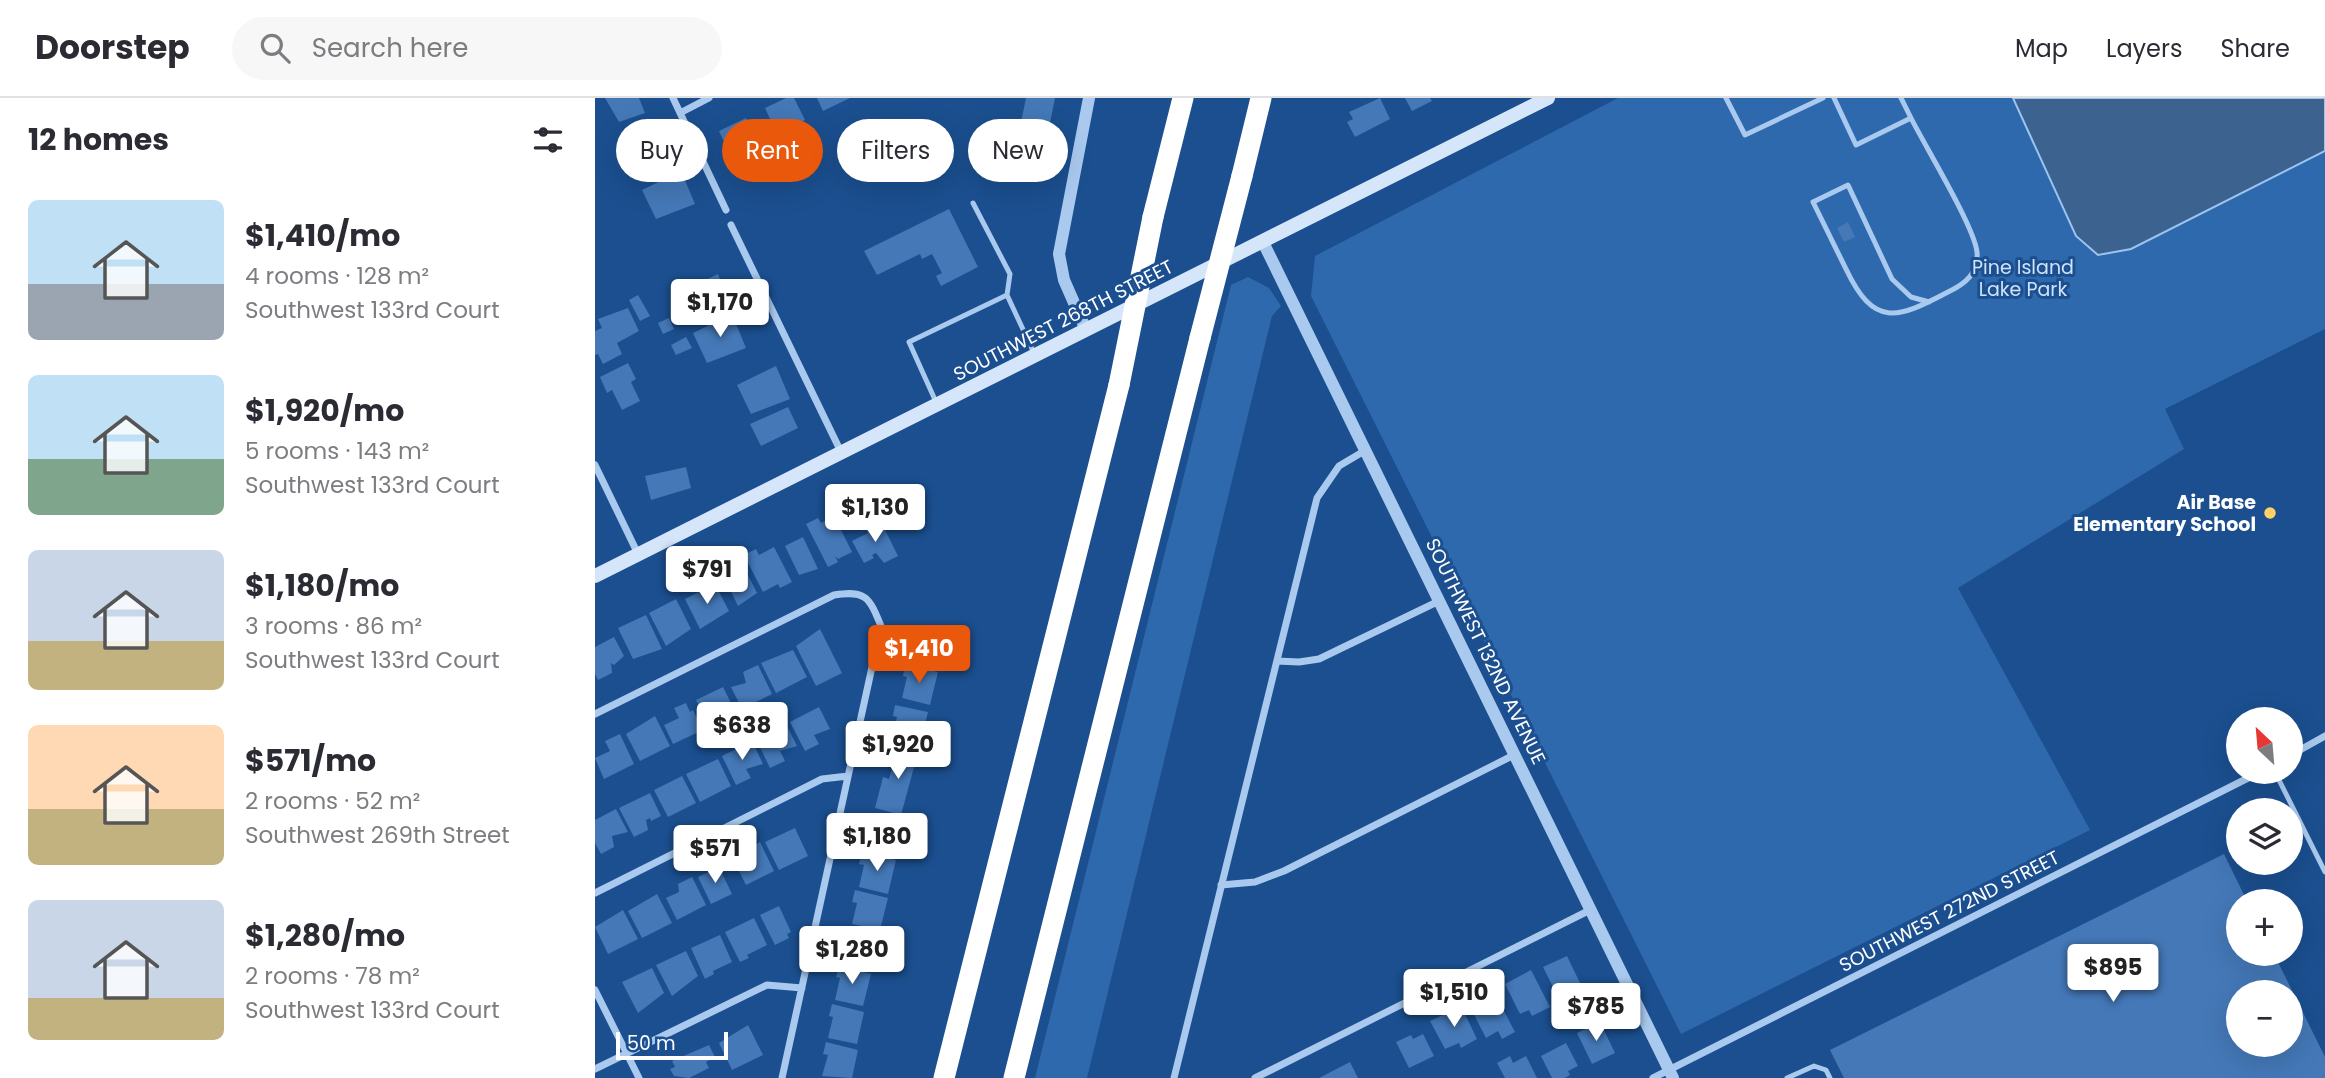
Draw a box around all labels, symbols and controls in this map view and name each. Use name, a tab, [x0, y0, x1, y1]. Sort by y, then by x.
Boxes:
search box	[232, 17, 722, 80]
text: Doorstep	[35, 24, 190, 71]
icon: search	[256, 29, 294, 67]
text: Search here	[312, 30, 468, 66]
text: Map	[2015, 32, 2068, 65]
text: Layers	[2106, 32, 2182, 65]
text: Share	[2220, 32, 2290, 65]
text: 12 homes	[28, 118, 169, 161]
chip: Buy	[616, 119, 708, 182]
chip: Rent	[722, 119, 823, 182]
chip: Filters	[837, 119, 954, 182]
chip: New	[968, 119, 1068, 182]
icon: filters	[529, 121, 567, 159]
text: $1,410/mo	[245, 214, 400, 257]
icon: home	[84, 228, 168, 312]
street label: SOUTHWEST 268TH STREET	[949, 253, 1178, 388]
park label: Pine Island Lake Park	[1972, 254, 2074, 303]
text: 4 rooms · 128 m²	[245, 260, 429, 292]
pin: $1,170	[663, 280, 777, 339]
text: $1,170	[687, 286, 753, 318]
text: Southwest 133rd Court	[245, 294, 500, 326]
text: $1,920/mo	[245, 389, 404, 432]
icon: home	[84, 403, 168, 487]
text: 5 rooms · 143 m²	[245, 435, 429, 467]
text: Southwest 133rd Court	[245, 469, 500, 501]
pin: $1,130	[818, 484, 932, 544]
place label: Air Base Elementary School	[2073, 489, 2256, 538]
text: $1,130	[841, 491, 909, 523]
marker: Air Base Elementary School	[2262, 505, 2278, 521]
street label: SOUTHWEST 132ND AVENUE	[1419, 534, 1552, 769]
pin: $791	[666, 546, 748, 606]
text: $791	[682, 553, 732, 585]
text: $1,180/mo	[245, 564, 399, 607]
icon: home	[84, 578, 168, 662]
text: 3 rooms · 86 m²	[245, 610, 422, 642]
pin: $1,410	[862, 626, 976, 685]
text: $1,410	[884, 632, 954, 664]
text: Southwest 133rd Court	[245, 644, 500, 676]
pin: $638	[701, 702, 783, 762]
north arrow	[2226, 707, 2303, 784]
map controls	[2226, 707, 2303, 1057]
text: $638	[713, 709, 771, 741]
pin: $1,920	[841, 722, 955, 781]
text: $1,920	[862, 728, 934, 760]
text: $571/mo	[245, 739, 376, 782]
icon: home	[84, 753, 168, 837]
text: 2 rooms · 52 m²	[245, 785, 420, 817]
button: layers	[2226, 798, 2303, 875]
pin: $1,180	[820, 814, 934, 873]
text: Southwest 269th Street	[245, 819, 510, 851]
text: $1,180	[843, 820, 911, 852]
pin: $571	[674, 826, 756, 885]
text: $571	[689, 832, 741, 864]
street label: SOUTHWEST 272ND STREET	[1834, 844, 2064, 979]
button: +	[2226, 889, 2303, 966]
text: $1,280/mo	[245, 914, 405, 957]
pin: $1,280	[795, 926, 909, 986]
icon: home	[84, 928, 168, 1012]
text: $1,280	[815, 933, 889, 965]
pin: $895	[2072, 944, 2154, 1004]
text: $895	[2083, 951, 2143, 983]
text: 2 rooms · 78 m²	[245, 960, 420, 992]
pin: $1,510	[1397, 970, 1511, 1029]
text: $1,510	[1420, 976, 1488, 1008]
button: −	[2226, 980, 2303, 1057]
pin: $785	[1555, 984, 1637, 1043]
text: $785	[1567, 990, 1625, 1022]
text: Southwest 133rd Court	[245, 994, 500, 1026]
scale bar	[616, 1029, 728, 1061]
text: 50 m	[627, 1030, 676, 1057]

